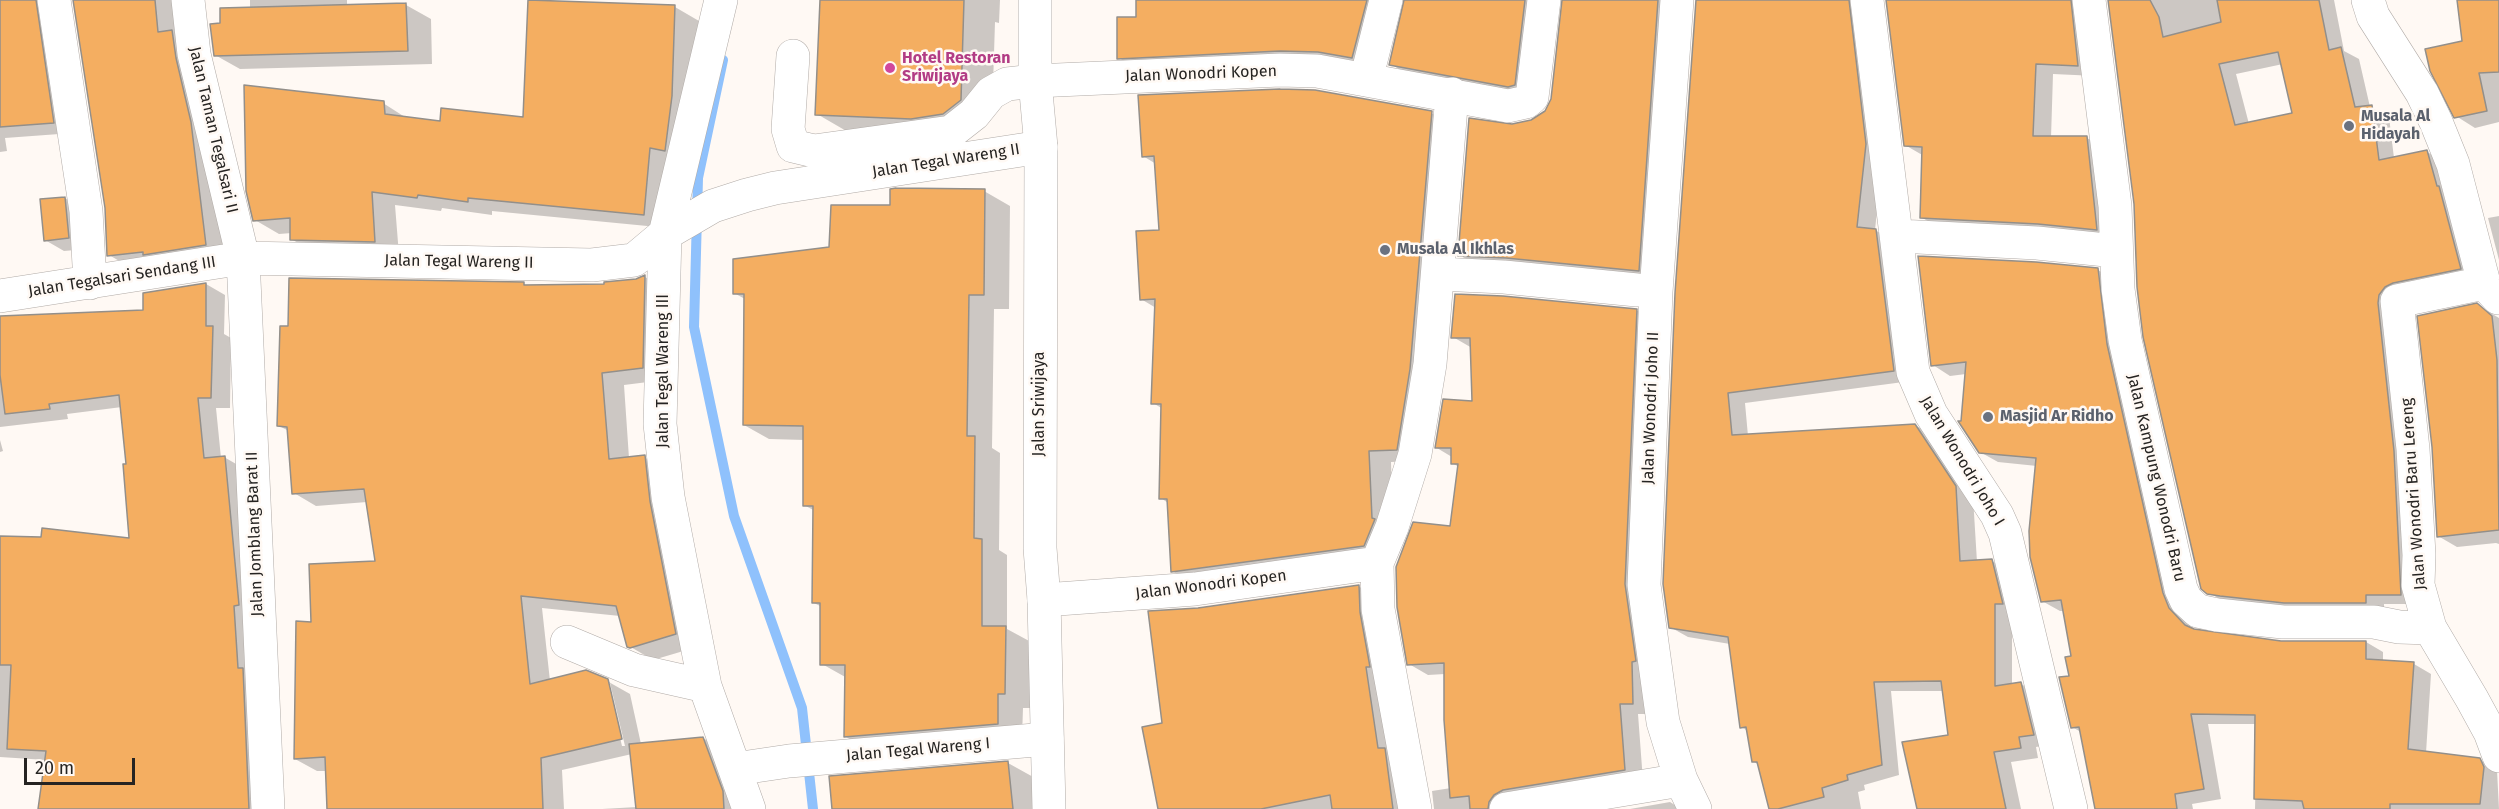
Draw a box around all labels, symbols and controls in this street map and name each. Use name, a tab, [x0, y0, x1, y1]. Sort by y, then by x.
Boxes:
street label: Jalan Taman Tegalsari II	[184, 45, 242, 215]
place label: Hotel Restoran Sriwijaya	[902, 49, 1011, 87]
marker: Hotel Restoran Sriwijaya	[883, 61, 897, 75]
street label: Jalan Wonodri Kopen	[1125, 62, 1277, 86]
place label: Musala Al Hidayah	[2361, 107, 2430, 145]
marker: Musala Al Hidayah	[2342, 119, 2356, 133]
street label: Jalan Tegal Wareng II	[871, 140, 1021, 182]
place label: Musala Al Ikhlas	[1397, 240, 1514, 260]
marker: Musala Al Ikhlas	[1378, 243, 1392, 257]
street label: Jalan Tegal Wareng II	[384, 251, 534, 273]
street label: Jalan Tegalsari Sendang III	[27, 253, 217, 301]
street label: Jalan Tegal Wareng III	[654, 294, 674, 448]
street label: Jalan Wonodri Joho II	[1639, 331, 1663, 485]
street label: Jalan Sriwijaya	[1030, 351, 1050, 457]
street label: Jalan Kampung Wonodri Baru	[2123, 372, 2189, 584]
street label: Jalan Wonodri Joho I	[1916, 393, 2008, 529]
street label: Jalan Wonodri Baru Lereng	[2398, 397, 2430, 591]
place label: Masjid Ar Ridho	[2000, 407, 2114, 427]
marker: Masjid Ar Ridho	[1981, 410, 1995, 424]
street label: Jalan Jomblang Barat II	[243, 451, 267, 617]
street label: Jalan Wonodri Kopen	[1134, 566, 1288, 604]
street label: Jalan Tegal Wareng I	[845, 734, 991, 766]
scale bar	[27, 746, 138, 784]
text: 20 m	[35, 757, 74, 779]

